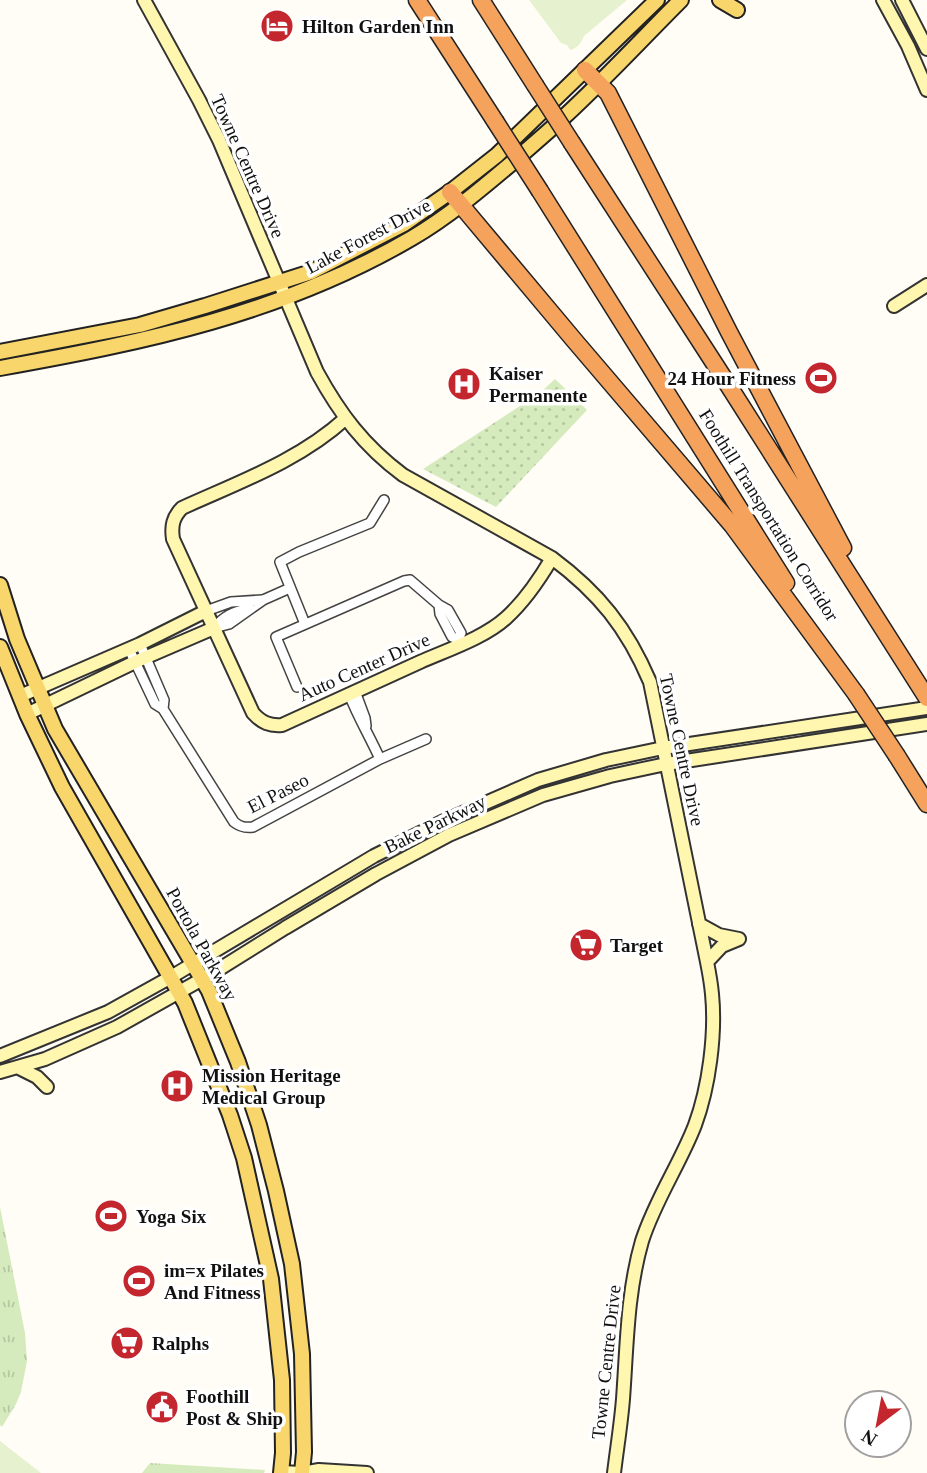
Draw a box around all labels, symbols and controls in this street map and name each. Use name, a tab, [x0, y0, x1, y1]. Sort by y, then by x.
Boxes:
hotel icon: Hilton Garden Inn	[258, 7, 296, 45]
place label: Hilton Garden Inn	[302, 16, 454, 37]
street label: Towne Centre Drive	[207, 91, 289, 241]
street label: Lake Forest Drive	[302, 194, 434, 278]
sports icon: 24 Hour Fitness	[802, 359, 840, 397]
place label: Kaiser Permanente	[489, 363, 587, 406]
hospital icon: Kaiser Permanente	[445, 365, 483, 403]
place label: 24 Hour Fitness	[668, 368, 796, 389]
street label: Foothill Transportation Corridor	[695, 405, 843, 625]
street label: Auto Center Drive	[295, 629, 433, 705]
street label: Towne Centre Drive	[656, 672, 708, 828]
street label: El Paseo	[244, 769, 312, 817]
street label: Bake Parkway	[381, 790, 490, 858]
street label: Portola Parkway	[162, 884, 242, 1005]
supermarket icon: Target	[567, 926, 605, 964]
place label: Target	[610, 935, 664, 956]
place label: Mission Heritage Medical Group	[202, 1065, 341, 1108]
hospital icon: Mission Heritage Medical Group	[158, 1067, 196, 1105]
sports icon: Yoga Six	[92, 1197, 130, 1235]
place label: Yoga Six	[136, 1206, 207, 1227]
place label: im=x Pilates And Fitness	[164, 1260, 264, 1303]
sports icon: im=x Pilates And Fitness	[120, 1262, 158, 1300]
street label: Towne Centre Drive	[587, 1284, 625, 1440]
supermarket icon: Ralphs	[108, 1324, 146, 1362]
place label: Ralphs	[152, 1333, 209, 1354]
place label: Foothill Post & Ship	[186, 1386, 283, 1429]
public building icon: Foothill Post & Ship	[143, 1388, 181, 1426]
north arrow	[843, 1389, 913, 1459]
text: N	[858, 1425, 881, 1451]

